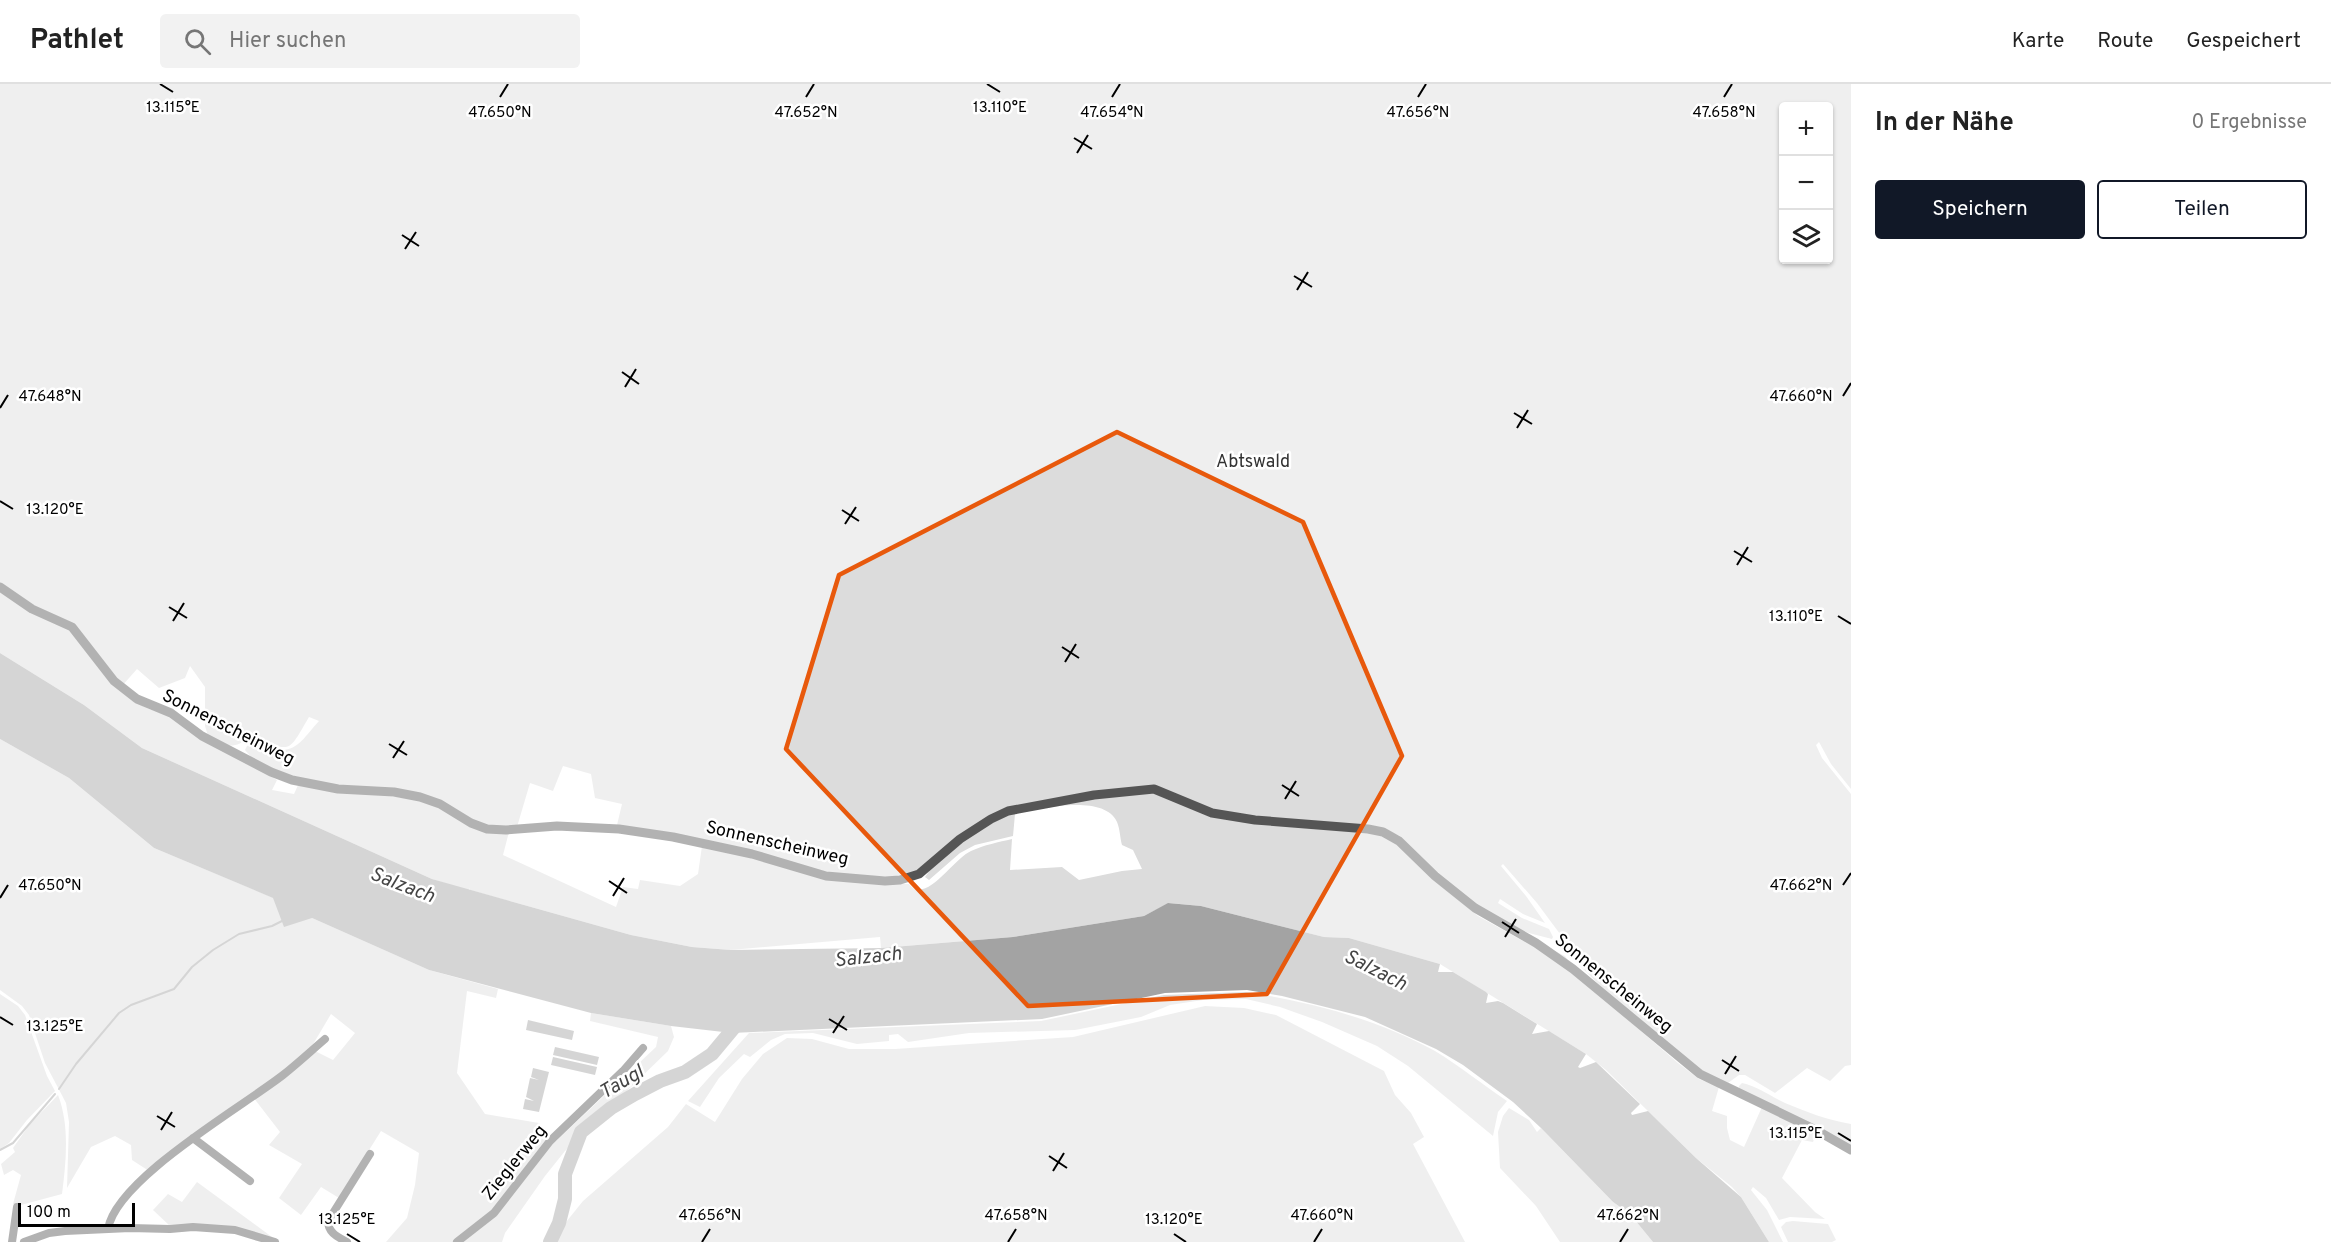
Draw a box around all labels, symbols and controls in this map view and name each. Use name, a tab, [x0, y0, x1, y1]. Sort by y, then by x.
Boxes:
search box	[160, 14, 580, 68]
text: Pathlet	[30, 23, 124, 59]
icon: search	[181, 25, 214, 58]
text: Hier suchen	[229, 28, 346, 55]
text: Karte	[2012, 28, 2064, 55]
text: Route	[2097, 28, 2153, 55]
text: Gespeichert	[2186, 28, 2301, 55]
text: 13.115°E	[146, 99, 200, 118]
text: 13.110°E	[973, 99, 1027, 118]
map controls	[1779, 102, 1833, 264]
button: +	[1779, 102, 1833, 156]
text: 47.650°N	[468, 104, 532, 123]
text: 47.652°N	[775, 104, 838, 123]
text: 47.654°N	[1080, 104, 1144, 123]
text: 47.656°N	[1387, 104, 1449, 123]
text: 47.658°N	[1692, 104, 1756, 123]
text: In der Nähe	[1875, 107, 2014, 140]
text: 0 Ergebnisse	[2192, 110, 2307, 136]
button: −	[1779, 156, 1833, 210]
button: Speichern	[1875, 180, 2085, 239]
button: Teilen	[2097, 180, 2307, 239]
button: layers	[1779, 210, 1833, 264]
text: 47.648°N	[18, 388, 82, 407]
text: 47.660°N	[1769, 388, 1833, 407]
park label: Abtswald	[1216, 451, 1290, 474]
text: 13.120°E	[26, 501, 84, 520]
text: 13.110°E	[1769, 608, 1823, 627]
street label: Sonnenscheinweg	[158, 685, 298, 771]
street label: Sonnenscheinweg	[703, 816, 851, 872]
water label: Salzach	[366, 862, 438, 910]
text: 47.650°N	[18, 877, 82, 896]
text: 47.662°N	[1770, 877, 1832, 896]
street label: Sonnenscheinweg	[1549, 929, 1677, 1039]
water label: Salzach	[833, 942, 903, 974]
water label: Salzach	[1339, 944, 1411, 998]
text: 13.125°E	[26, 1018, 84, 1037]
water label: Taugl	[595, 1059, 650, 1106]
street label: Zieglerweg	[477, 1120, 553, 1206]
text: 13.115°E	[1769, 1125, 1823, 1144]
scale bar	[18, 1200, 135, 1228]
text: 100 m	[27, 1203, 71, 1223]
text: 47.656°N	[679, 1207, 741, 1226]
text: 47.658°N	[984, 1207, 1048, 1226]
text: 47.660°N	[1290, 1207, 1354, 1226]
text: 47.662°N	[1597, 1207, 1659, 1226]
text: 13.125°E	[318, 1211, 376, 1230]
text: 13.120°E	[1145, 1211, 1203, 1230]

